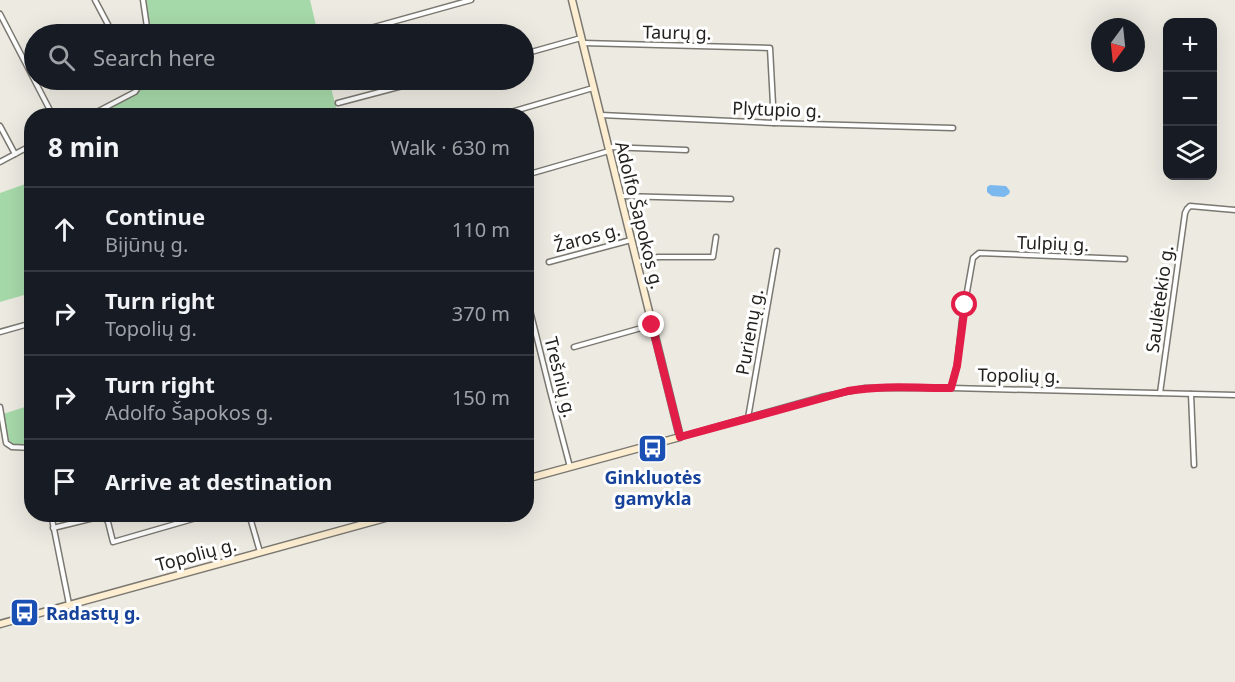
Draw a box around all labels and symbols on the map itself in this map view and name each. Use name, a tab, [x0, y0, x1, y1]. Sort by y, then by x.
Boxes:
north arrow	[1091, 18, 1145, 72]
street label: Taurų g.	[642, 19, 712, 45]
street label: Plytupio g.	[732, 95, 822, 123]
street label: Adolfo Šapokos g.	[610, 139, 670, 291]
street label: Žaros g.	[551, 217, 623, 257]
street label: Tulpių g.	[1016, 230, 1090, 256]
street label: Saulėtekio g.	[1140, 244, 1178, 354]
street label: Purienų g.	[730, 287, 768, 377]
route start	[951, 291, 977, 317]
route end	[638, 311, 664, 337]
street label: Trešnių g.	[539, 334, 583, 420]
street label: Topolių g.	[977, 362, 1061, 388]
bus stop icon: Ginkluotės gamykla	[637, 432, 669, 464]
place label: Ginkluotės gamykla	[604, 465, 702, 510]
street label: Topolių g.	[153, 532, 239, 576]
bus stop icon: Radastų g.	[9, 597, 41, 629]
place label: Radastų g.	[46, 601, 140, 625]

